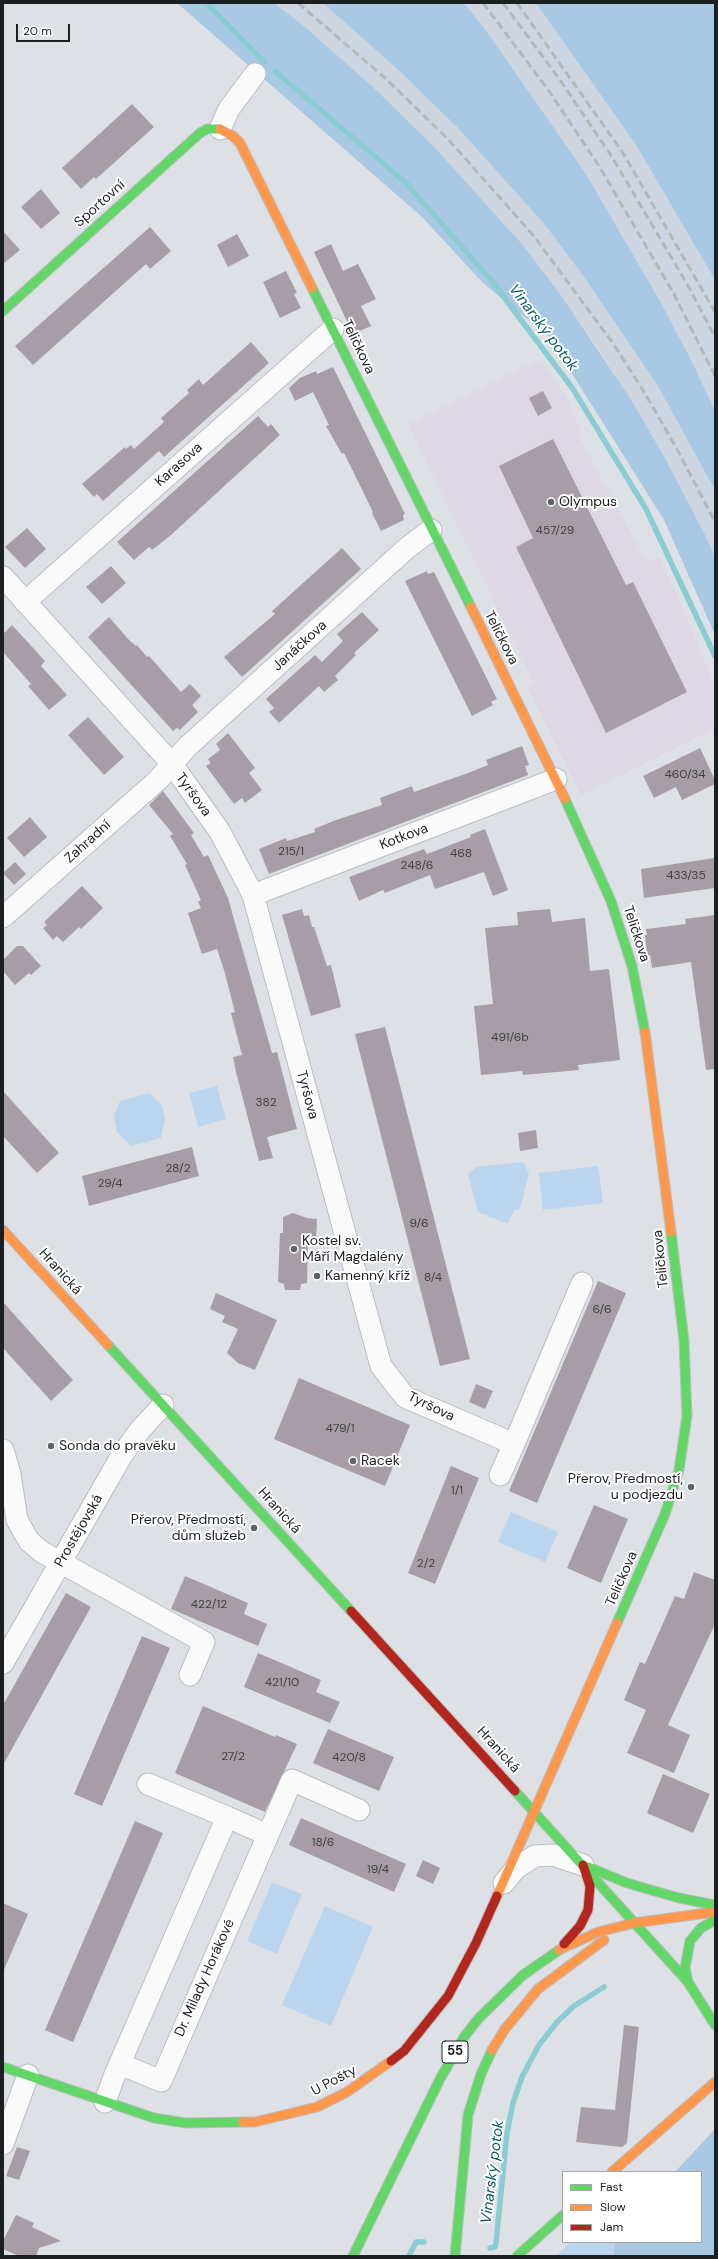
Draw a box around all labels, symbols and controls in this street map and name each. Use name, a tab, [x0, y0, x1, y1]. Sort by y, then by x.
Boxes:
scale bar	[18, 16, 72, 42]
text: 20 m	[23, 23, 52, 39]
street label: Sportovní	[71, 177, 129, 231]
water label: Vinarský potok	[504, 281, 582, 375]
street label: Teličkova	[338, 317, 378, 377]
street label: Karasova	[152, 439, 206, 491]
place label: Olympus	[559, 494, 617, 510]
marker: Olympus	[546, 497, 556, 507]
house number: 457/29	[536, 524, 574, 538]
street label: Teličkova	[480, 608, 522, 668]
street label: Janáčkova	[269, 617, 331, 675]
house number: 460/34	[664, 768, 706, 782]
street label: Tyršova	[172, 770, 214, 820]
street label: Zahradní	[62, 817, 114, 867]
street label: Kotkova	[377, 820, 431, 854]
house number: 215/1	[278, 845, 304, 859]
house number: 468	[450, 847, 472, 861]
house number: 248/6	[401, 859, 433, 873]
house number: 433/35	[666, 869, 706, 883]
street label: Teličkova	[619, 904, 653, 964]
house number: 491/6b	[491, 1031, 529, 1045]
street label: Tyršova	[292, 1069, 322, 1121]
house number: 382	[255, 1096, 277, 1110]
house number: 28/2	[165, 1162, 191, 1176]
house number: 29/4	[98, 1177, 122, 1191]
house number: 9/6	[410, 1217, 428, 1231]
street label: Teličkova	[650, 1229, 672, 1289]
place label: Kostel sv. Máří Magdalény	[302, 1233, 403, 1266]
marker: Kostel sv. Máří Magdalény	[289, 1244, 299, 1254]
street label: Hranická	[35, 1245, 85, 1299]
place label: Kamenný kříž	[325, 1268, 410, 1284]
marker: Kamenný kříž	[312, 1271, 322, 1281]
house number: 8/4	[424, 1271, 442, 1285]
house number: 6/6	[593, 1303, 611, 1317]
street label: Tyršova	[405, 1389, 457, 1425]
house number: 479/1	[326, 1422, 354, 1436]
place label: Sonda do pravěku	[59, 1438, 176, 1454]
marker: Sonda do pravěku	[46, 1441, 56, 1451]
place label: Racek	[361, 1453, 400, 1469]
marker: Racek	[348, 1456, 358, 1466]
place label: Přerov, Předmostí, u podjezdu	[568, 1471, 683, 1504]
marker: Přerov, Předmostí, u podjezdu	[686, 1482, 696, 1492]
street label: Hranická	[254, 1484, 304, 1538]
house number: 1/1	[451, 1484, 463, 1498]
street label: Prostějovská	[51, 1492, 107, 1570]
place label: Přerov, Předmostí, dům služeb	[131, 1512, 246, 1544]
marker: Přerov, Předmostí, dům služeb	[249, 1523, 259, 1533]
street label: Teličkova	[602, 1549, 642, 1609]
house number: 2/2	[417, 1557, 435, 1571]
house number: 422/12	[191, 1598, 227, 1612]
house number: 421/10	[265, 1676, 299, 1690]
street label: Hranická	[473, 1723, 523, 1777]
house number: 27/2	[221, 1750, 245, 1764]
house number: 420/8	[332, 1751, 366, 1765]
house number: 18/6	[312, 1836, 334, 1850]
house number: 19/4	[367, 1863, 389, 1877]
street label: Dr. Milady Horákové	[171, 1917, 239, 2039]
road number: 55	[442, 2041, 468, 2063]
street label: U Pošty	[308, 2062, 360, 2100]
water label: Vinarský potok	[478, 2119, 508, 2225]
legend	[562, 2171, 702, 2243]
text: Fast	[600, 2179, 623, 2195]
text: Slow	[600, 2199, 626, 2215]
text: Jam	[600, 2219, 623, 2235]

